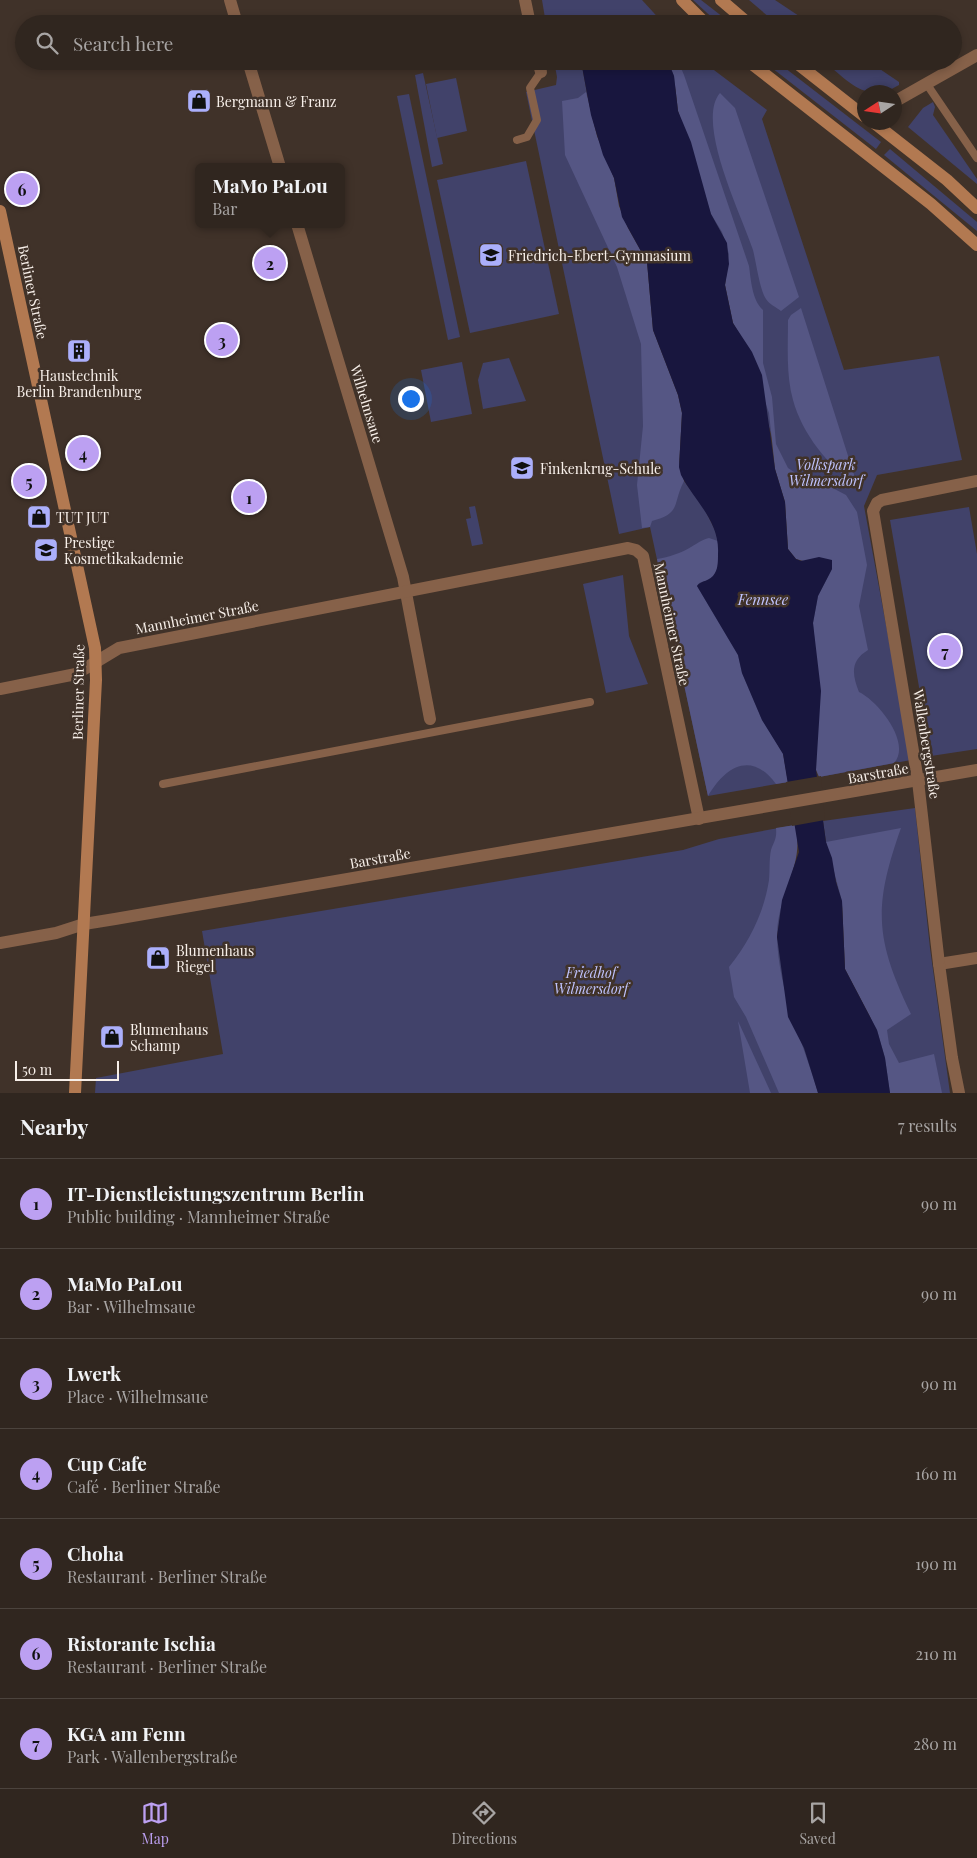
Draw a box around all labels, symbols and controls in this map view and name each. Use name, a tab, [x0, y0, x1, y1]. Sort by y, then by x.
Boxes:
search box	[15, 15, 962, 70]
icon: search	[33, 29, 61, 57]
text: Search here	[73, 30, 173, 56]
north arrow	[857, 85, 902, 130]
shop icon: Bergmann & Franz	[186, 88, 212, 114]
place label: Bergmann & Franz	[216, 92, 337, 111]
popup	[195, 163, 345, 228]
pin: 6	[6, 170, 38, 208]
text: MaMo PaLou	[212, 172, 328, 198]
text: Bar	[212, 198, 237, 219]
school or university icon: Friedrich-Ebert-Gymnasium	[478, 242, 504, 268]
street label: Berliner Straße	[14, 243, 52, 341]
pin: 2	[254, 244, 286, 282]
place label: Friedrich-Ebert-Gymnasium	[508, 246, 691, 265]
pin: 3	[206, 321, 238, 359]
building icon: Haustechnik Berlin Brandenburg	[66, 338, 92, 364]
street label: Wilhelmsaue	[346, 362, 388, 445]
place label: Haustechnik Berlin Brandenburg	[16, 366, 142, 401]
your location	[398, 386, 424, 412]
pin: 4	[67, 434, 99, 472]
school or university icon: Finkenkrug-Schule	[509, 455, 535, 481]
park label: Volkspark Wilmersdorf	[789, 455, 866, 490]
place label: Finkenkrug-Schule	[540, 459, 661, 478]
pin: 5	[13, 462, 45, 500]
pin: 1	[233, 478, 265, 516]
shop icon: TUT JUT	[26, 504, 52, 530]
place label: TUT JUT	[56, 508, 109, 527]
place label: Prestige Kosmetikakademie	[64, 533, 184, 568]
school or university icon: Prestige Kosmetikakademie	[33, 537, 59, 563]
street label: Mannheimer Straße	[650, 561, 694, 687]
water label: Fennsee	[737, 589, 789, 609]
street label: Mannheimer Straße	[134, 596, 260, 638]
pin: 7	[929, 632, 961, 670]
street label: Berliner Straße	[68, 644, 88, 740]
street label: Wallenbergstraße	[909, 687, 945, 800]
street label: Barstraße	[846, 758, 910, 788]
street label: Barstraße	[348, 843, 412, 873]
place label: Blumenhaus Riegel	[176, 941, 254, 976]
shop icon: Blumenhaus Riegel	[145, 945, 171, 971]
park label: Friedhof Wilmersdorf	[554, 963, 631, 998]
place label: Blumenhaus Schamp	[130, 1020, 208, 1055]
shop icon: Blumenhaus Schamp	[99, 1024, 125, 1050]
scale bar	[15, 1058, 119, 1081]
text: 50 m	[22, 1060, 52, 1079]
text: Nearby	[20, 1112, 89, 1140]
text: 7 results	[898, 1115, 957, 1136]
text: IT-Dienstleistungszentrum Berlin	[67, 1180, 364, 1206]
text: 1	[33, 1193, 39, 1214]
text: 90 m	[921, 1193, 957, 1214]
text: Public building · Mannheimer Straße	[67, 1206, 330, 1227]
text: MaMo PaLou	[67, 1270, 182, 1296]
text: 2	[32, 1283, 40, 1304]
text: 90 m	[921, 1283, 957, 1304]
text: Bar · Wilhelmsaue	[67, 1296, 196, 1317]
text: Lwerk	[67, 1360, 121, 1386]
text: 3	[32, 1373, 40, 1394]
text: 90 m	[921, 1373, 957, 1394]
text: Place · Wilhelmsaue	[67, 1386, 208, 1407]
text: Cup Cafe	[67, 1450, 147, 1476]
text: 4	[32, 1463, 40, 1484]
text: 160 m	[915, 1463, 957, 1484]
text: Café · Berliner Straße	[67, 1476, 221, 1497]
text: Choha	[67, 1540, 124, 1566]
text: 5	[32, 1553, 40, 1574]
text: 190 m	[915, 1553, 957, 1574]
text: Restaurant · Berliner Straße	[67, 1566, 267, 1587]
text: Ristorante Ischia	[67, 1630, 216, 1656]
text: 6	[32, 1643, 40, 1664]
text: 210 m	[916, 1643, 957, 1664]
text: Restaurant · Berliner Straße	[67, 1656, 267, 1677]
text: KGA am Fenn	[67, 1720, 186, 1746]
text: 7	[32, 1733, 40, 1754]
text: 280 m	[913, 1733, 957, 1754]
text: Park · Wallenbergstraße	[67, 1746, 238, 1767]
tab: Map	[141, 1799, 169, 1848]
tab: Directions	[452, 1799, 517, 1848]
tab: Saved	[799, 1799, 836, 1848]

